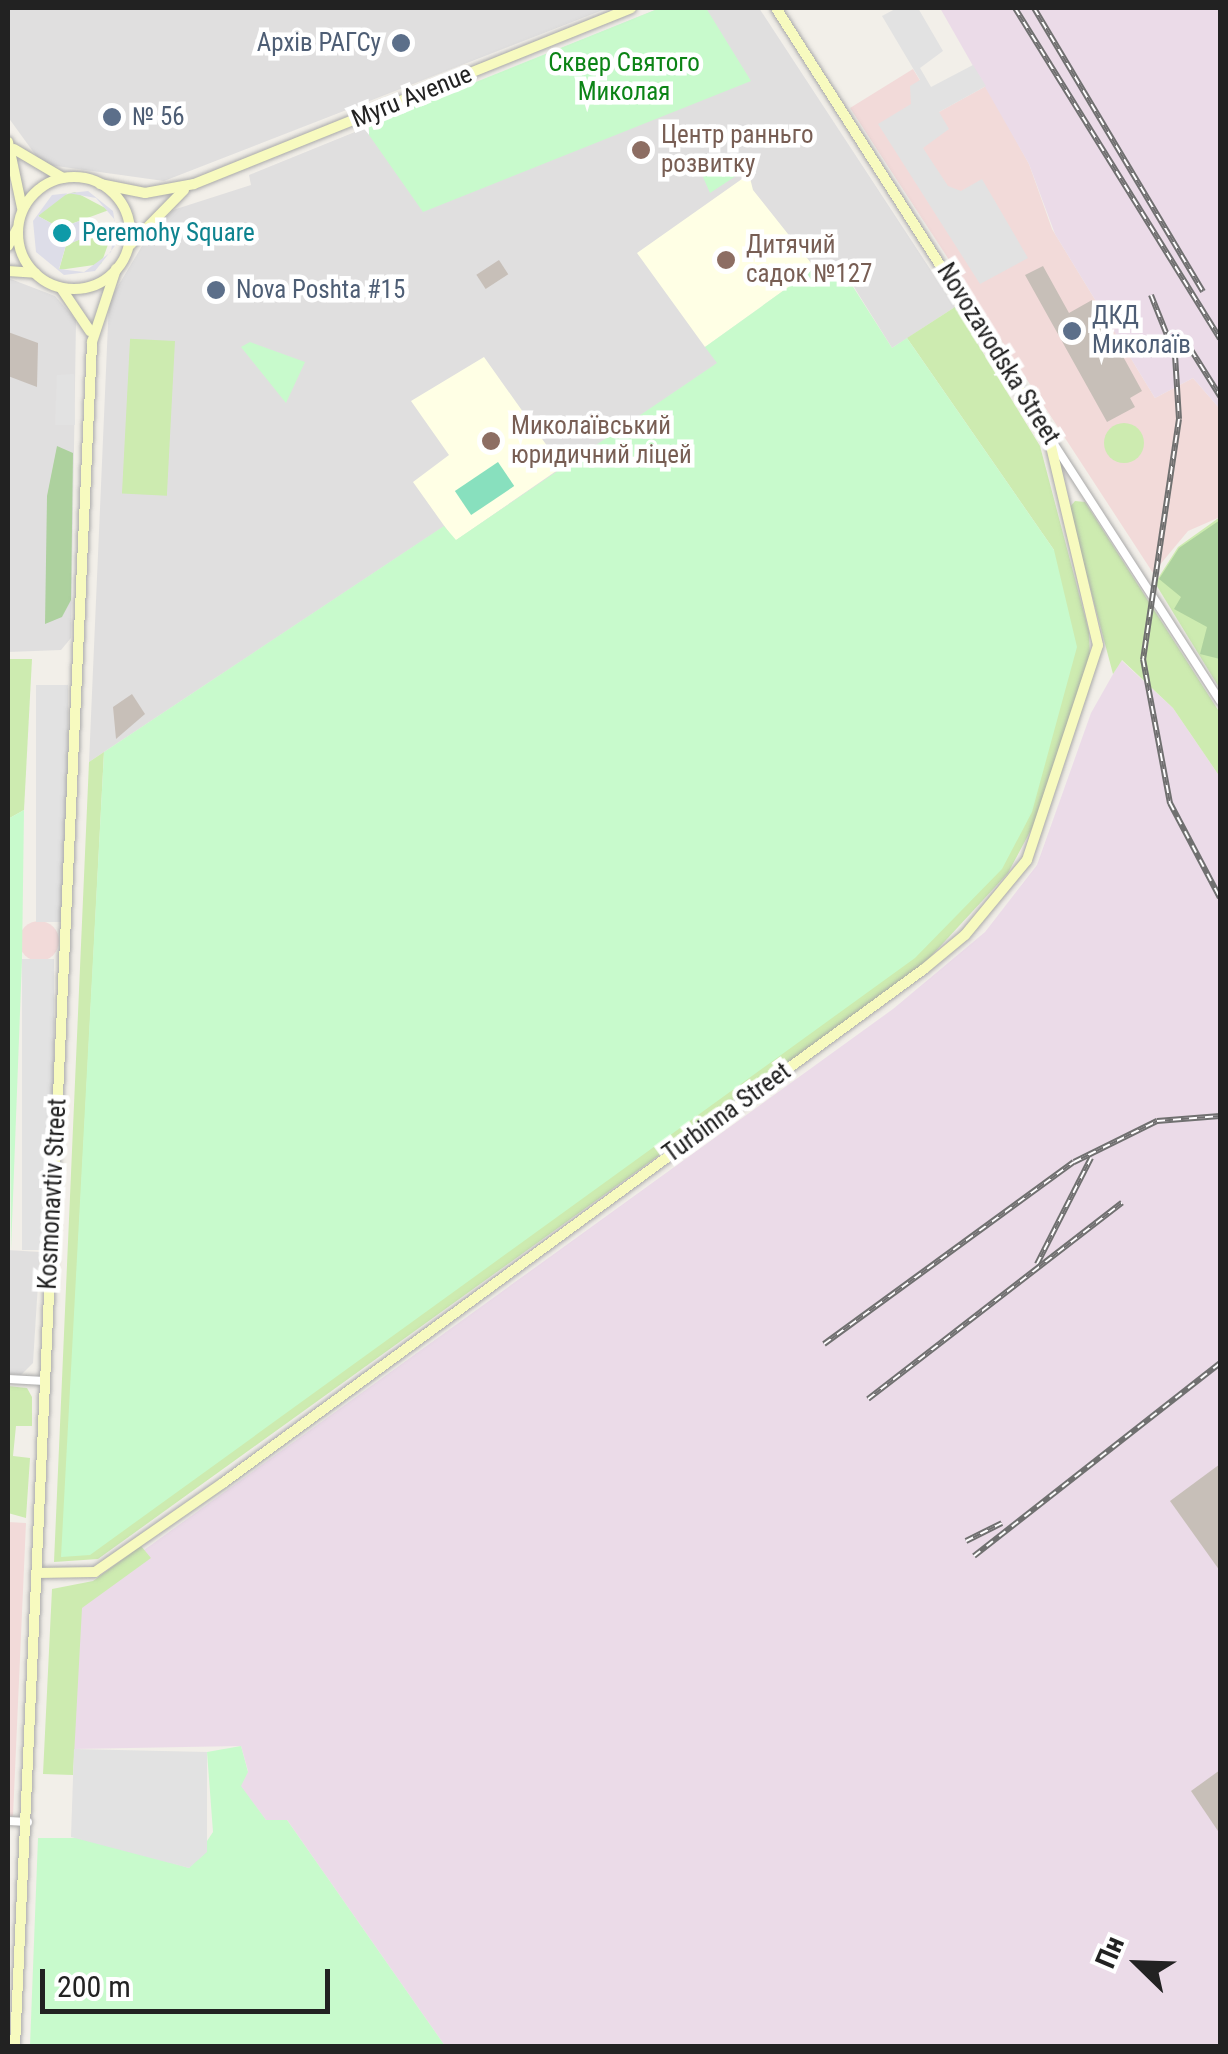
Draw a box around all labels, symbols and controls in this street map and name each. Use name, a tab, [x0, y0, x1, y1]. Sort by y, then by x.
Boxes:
place label: Архів РАГСу	[257, 28, 381, 58]
marker: Архів РАГСу	[390, 32, 412, 54]
park label: Сквер Святого Миколая	[548, 49, 700, 108]
street label: Myru Avenue	[348, 59, 476, 135]
place label: № 56	[132, 102, 185, 132]
marker: № 56	[101, 106, 123, 128]
place label: Центр ранньго розвитку	[661, 121, 813, 180]
marker: Центр ранньго розвитку	[630, 139, 652, 161]
place label: Peremohy Square	[82, 218, 255, 248]
marker: Peremohy Square	[51, 222, 73, 244]
place label: Дитячий садок №127	[746, 231, 872, 290]
marker: Дитячий садок №127	[715, 249, 737, 271]
street label: Novozavodska Street	[930, 258, 1066, 450]
place label: Nova Poshta #15	[236, 275, 405, 305]
marker: Nova Poshta #15	[205, 279, 227, 301]
place label: ДКД Миколаїв	[1092, 302, 1191, 361]
marker: ДКД Миколаїв	[1061, 320, 1083, 342]
place label: Миколаївський юридичний ліцей	[511, 412, 692, 471]
marker: Миколаївський юридичний ліцей	[480, 430, 502, 452]
street label: Turbinna Street	[657, 1057, 797, 1169]
street label: Kosmonavtiv Street	[33, 1098, 73, 1290]
north arrow	[1088, 1914, 1188, 2014]
text: Пн	[1089, 1931, 1131, 1973]
scale bar	[45, 1949, 335, 2011]
text: 200 m	[57, 1969, 131, 2004]

